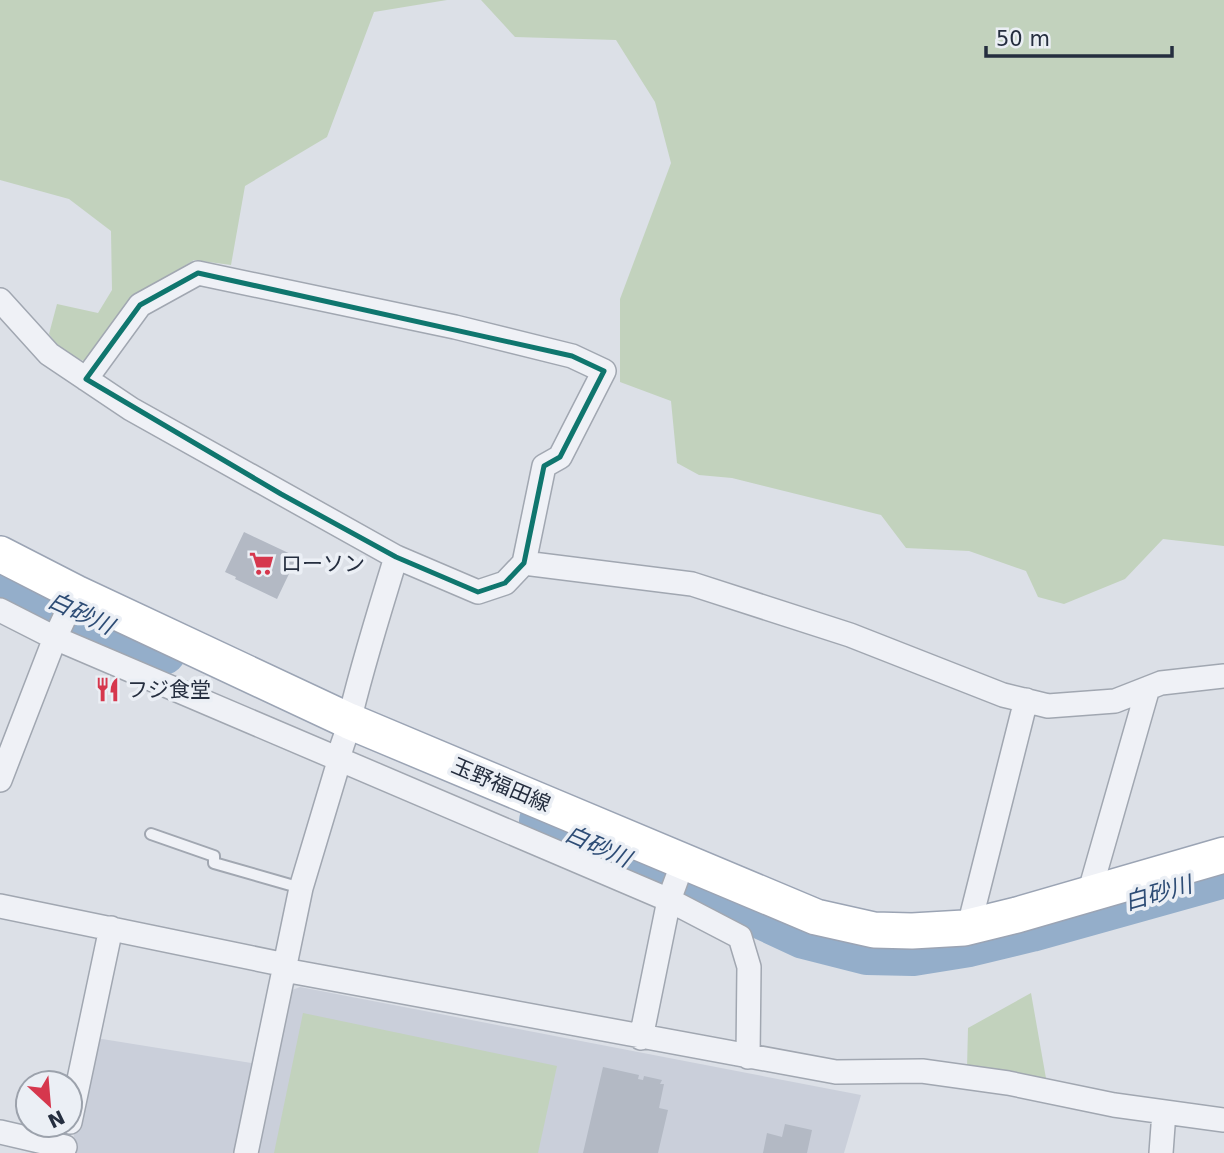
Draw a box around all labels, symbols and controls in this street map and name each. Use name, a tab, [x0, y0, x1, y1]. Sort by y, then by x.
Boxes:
scale bar	[986, 14, 1172, 58]
text: 50 m	[996, 27, 1050, 51]
supermarket icon: ローソン	[247, 550, 275, 578]
place label: ローソン	[281, 552, 365, 576]
water label: 白砂川	[44, 587, 120, 641]
restaurant icon: フジ食堂	[93, 676, 121, 704]
place label: フジ食堂	[127, 678, 211, 702]
street label: 玉野福田線	[448, 753, 554, 817]
water label: 白砂川	[561, 820, 638, 873]
water label: 白砂川	[1121, 870, 1198, 915]
north arrow	[14, 1069, 84, 1139]
text: N	[44, 1106, 68, 1133]

